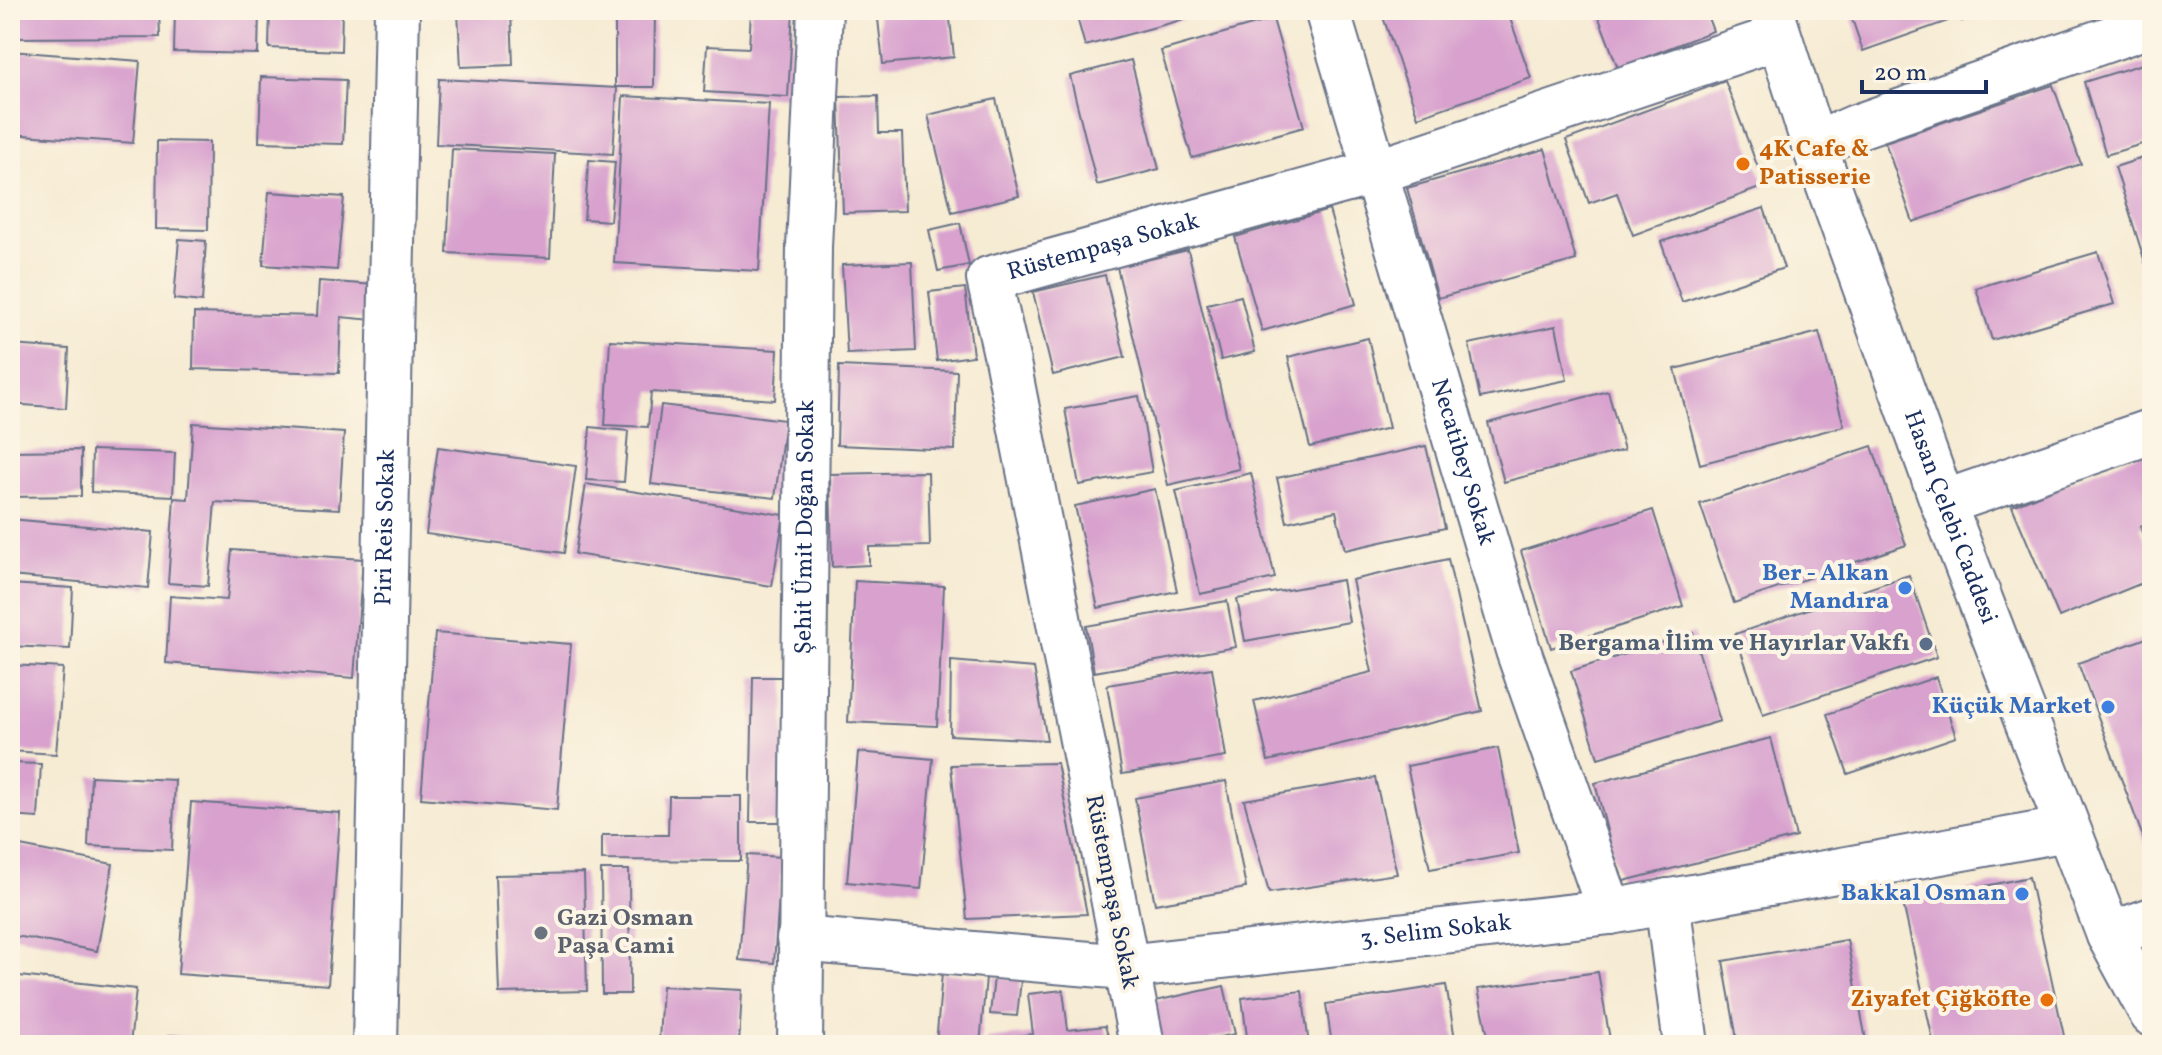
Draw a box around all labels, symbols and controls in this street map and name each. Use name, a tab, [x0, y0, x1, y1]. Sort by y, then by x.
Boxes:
scale bar	[1862, 44, 1986, 94]
text: 20 m	[1874, 57, 1927, 91]
place label: 4K Cafe & Patisserie	[1759, 133, 1871, 195]
marker: 4K Cafe & Patisserie	[1734, 155, 1752, 173]
street label: Rüstempaşa Sokak	[1004, 205, 1203, 290]
street label: Necatibey Sokak	[1421, 375, 1503, 550]
street label: Şehit Ümit Doğan Sokak	[787, 399, 824, 655]
street label: Hasan Çelebi Caddesi	[1894, 406, 2005, 629]
street label: Piri Reis Sokak	[367, 448, 405, 606]
place label: Ber - Alkan Mandıra	[1762, 557, 1889, 619]
marker: Ber - Alkan Mandıra	[1896, 579, 1914, 597]
place label: Bergama İlim ve Hayırlar Vakfı	[1558, 627, 1910, 661]
marker: Bergama İlim ve Hayırlar Vakfı	[1917, 635, 1935, 653]
place label: Küçük Market	[1932, 690, 2092, 724]
marker: Küçük Market	[2099, 698, 2117, 716]
street label: Rüstempaşa Sokak	[1075, 792, 1147, 992]
place label: Bakkal Osman	[1841, 877, 2006, 911]
marker: Bakkal Osman	[2013, 885, 2031, 903]
place label: Gazi Osman Paşa Cami	[557, 902, 694, 964]
street label: 3. Selim Sokak	[1358, 906, 1513, 957]
marker: Gazi Osman Paşa Cami	[532, 924, 550, 942]
place label: Ziyafet Çiğköfte	[1851, 983, 2031, 1017]
marker: Ziyafet Çiğköfte	[2038, 991, 2056, 1009]

